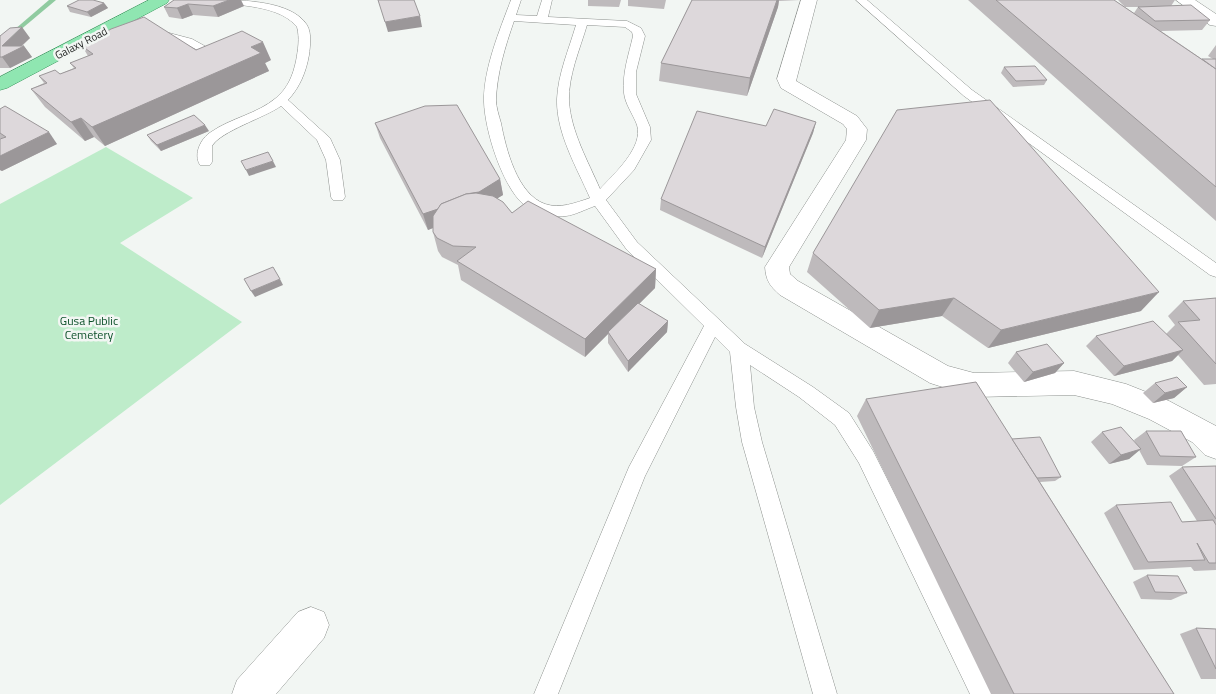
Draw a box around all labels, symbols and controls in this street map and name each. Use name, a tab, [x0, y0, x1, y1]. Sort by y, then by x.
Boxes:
street label: Galaxy Road	[52, 23, 110, 63]
park label: Gusa Public Cemetery	[60, 311, 118, 344]

